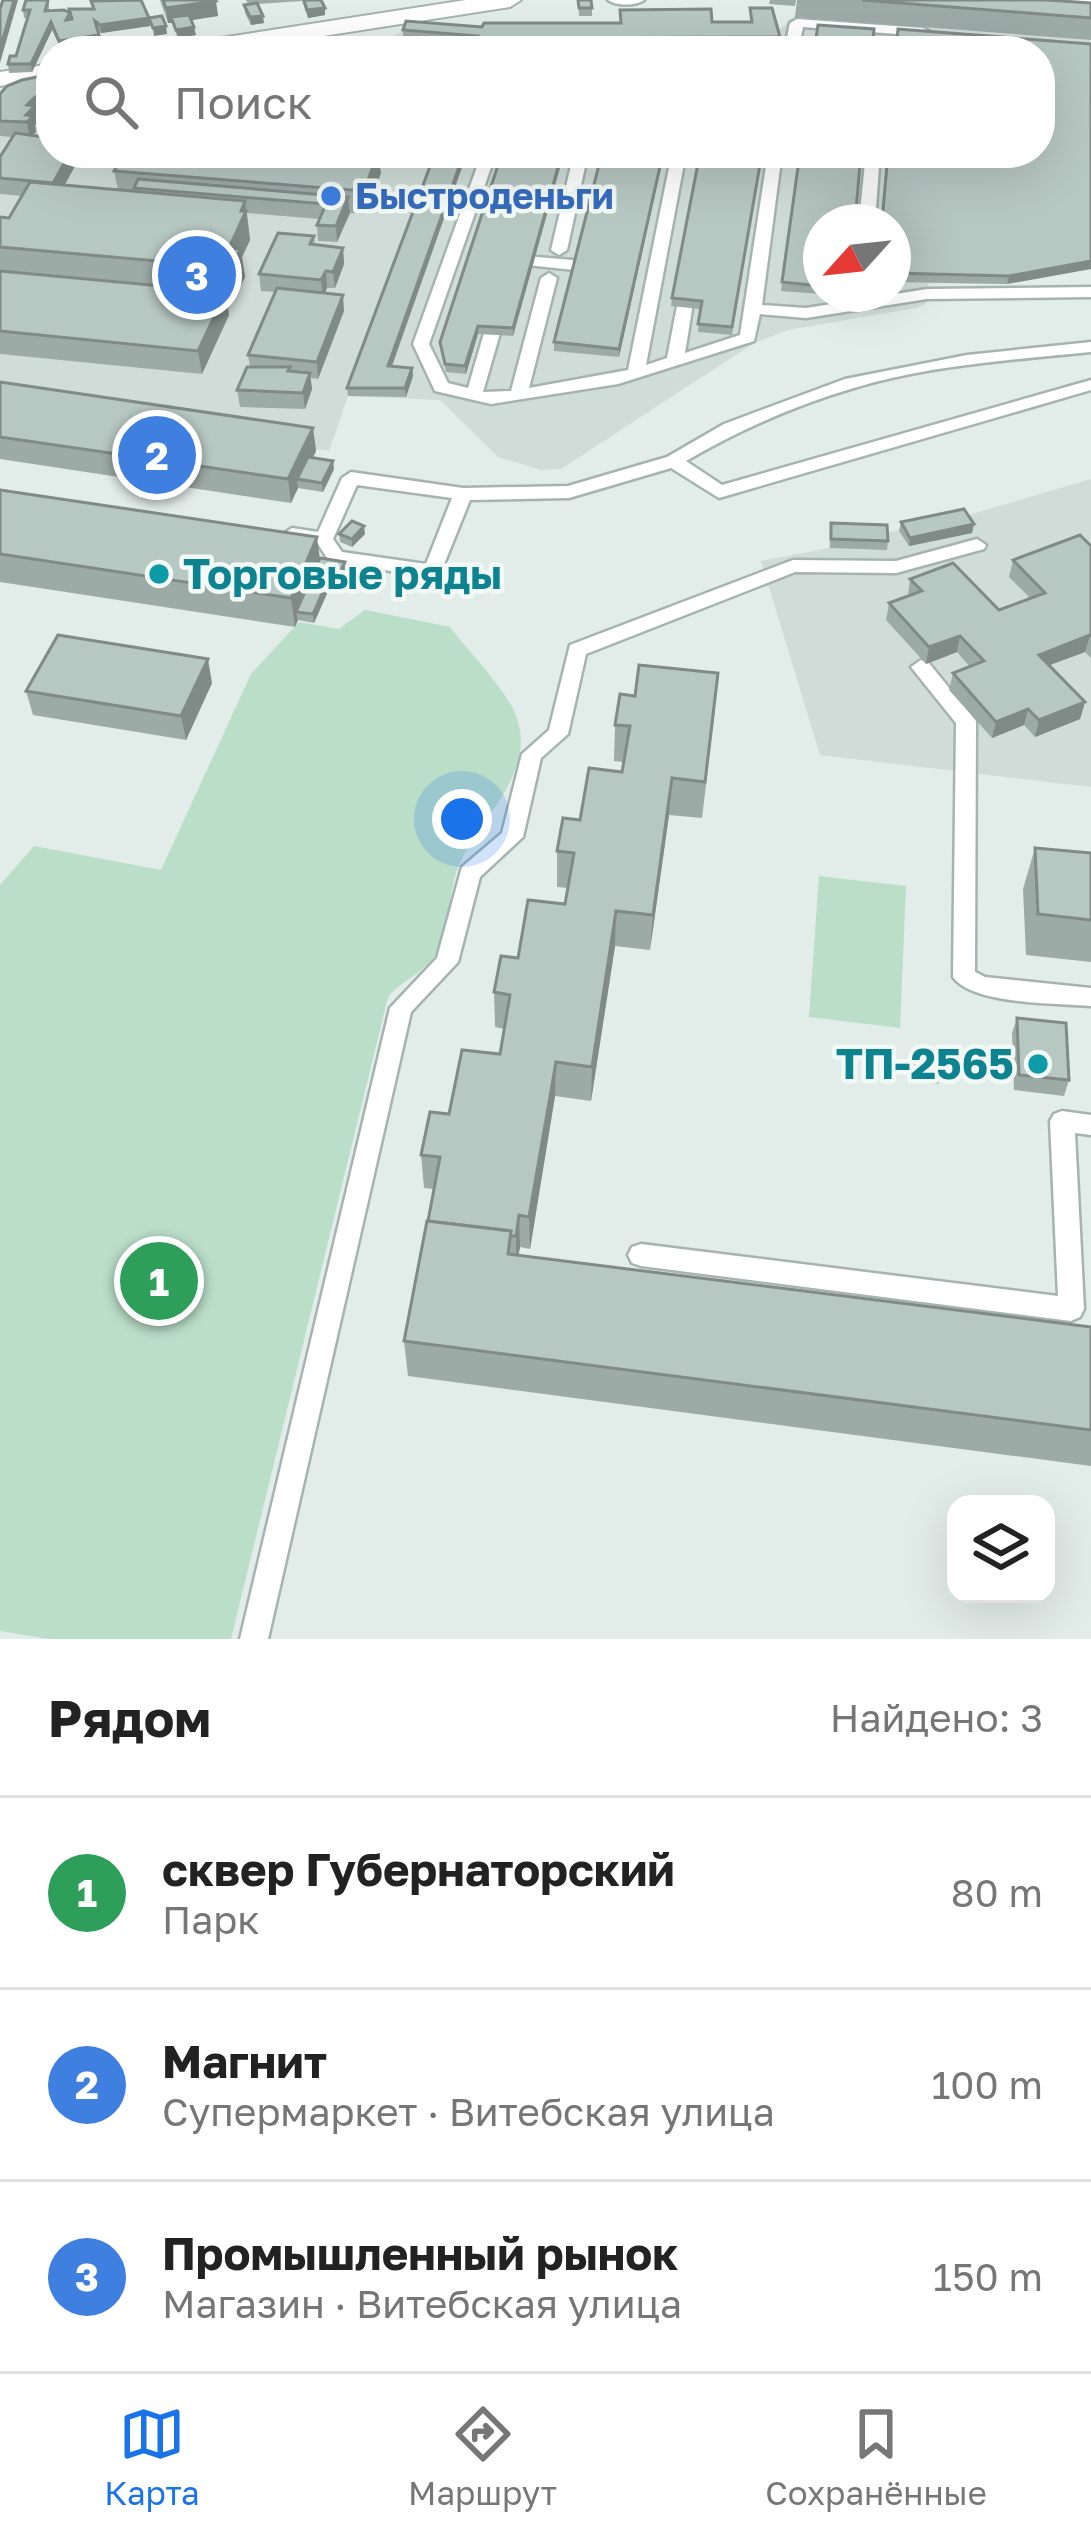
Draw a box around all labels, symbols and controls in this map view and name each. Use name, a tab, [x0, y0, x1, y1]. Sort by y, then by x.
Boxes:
search box	[36, 36, 1055, 168]
icon: search	[78, 69, 144, 135]
text: Поиск	[174, 75, 313, 129]
place label: Быстроденьги	[355, 174, 614, 217]
marker: Быстроденьги	[318, 183, 344, 209]
north arrow	[803, 204, 911, 312]
pin: 3	[158, 230, 236, 320]
pin: 2	[118, 410, 196, 500]
place label: Торговые ряды	[183, 548, 502, 598]
marker: Торговые ряды	[146, 561, 172, 587]
your location	[432, 789, 492, 849]
place label: ТП-2565	[836, 1038, 1014, 1088]
marker: ТП-2565	[1025, 1051, 1051, 1077]
pin: 1	[120, 1236, 198, 1326]
map controls	[947, 1495, 1055, 1603]
button: layers	[947, 1495, 1055, 1603]
text: Рядом	[48, 1687, 211, 1748]
text: Найдено: 3	[830, 1694, 1043, 1741]
text: сквер Губернаторский	[162, 1842, 675, 1896]
text: 1	[77, 1869, 97, 1916]
text: 80 m	[951, 1869, 1043, 1916]
text: Парк	[162, 1896, 260, 1943]
text: Магнит	[162, 2034, 327, 2088]
text: 2	[75, 2061, 99, 2108]
text: 100 m	[931, 2061, 1043, 2108]
text: Супермаркет · Витебская улица	[162, 2088, 775, 2135]
text: Промышленный рынок	[162, 2226, 678, 2280]
text: 3	[75, 2253, 99, 2300]
text: 150 m	[933, 2253, 1043, 2300]
text: Магазин · Витебская улица	[162, 2280, 682, 2327]
tab: Карта	[104, 2401, 200, 2512]
tab: Маршрут	[408, 2401, 557, 2512]
tab: Сохранённые	[765, 2401, 987, 2512]

